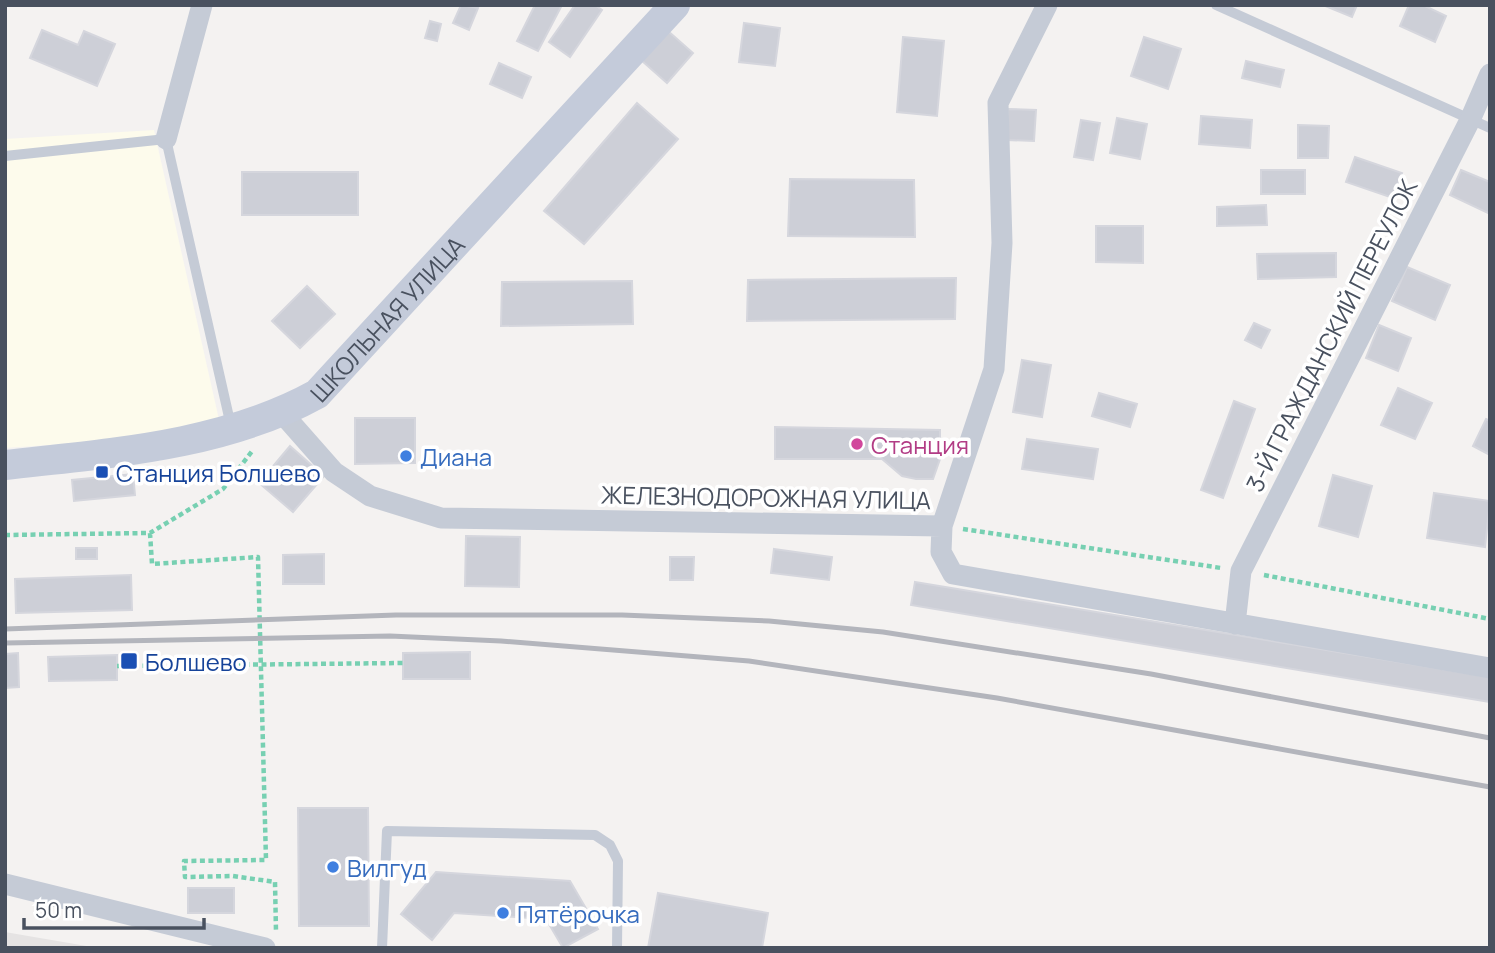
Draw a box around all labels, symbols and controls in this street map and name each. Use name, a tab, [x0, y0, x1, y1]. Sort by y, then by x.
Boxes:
street label: 3-Й ГРАЖДАНСКИЙ ПЕРЕУЛОК	[1238, 173, 1425, 497]
street label: ШКОЛЬНАЯ УЛИЦА	[302, 228, 471, 408]
place label: Станция	[871, 428, 969, 461]
marker: Станция	[849, 436, 865, 452]
place label: Диана	[420, 440, 492, 473]
marker: Диана	[398, 448, 414, 464]
place label: Станция Болшево	[116, 456, 321, 489]
marker: Станция Болшево	[94, 464, 110, 480]
street label: ЖЕЛЕЗНОДОРОЖНАЯ УЛИЦА	[601, 478, 931, 516]
place label: Болшево	[145, 645, 247, 678]
marker: Болшево	[119, 651, 139, 671]
place label: Вилгуд	[347, 851, 427, 884]
marker: Вилгуд	[325, 859, 341, 875]
scale bar	[24, 886, 205, 930]
text: 50 m	[35, 896, 82, 924]
place label: Пятёрочка	[517, 897, 640, 930]
marker: Пятёрочка	[495, 905, 511, 921]

